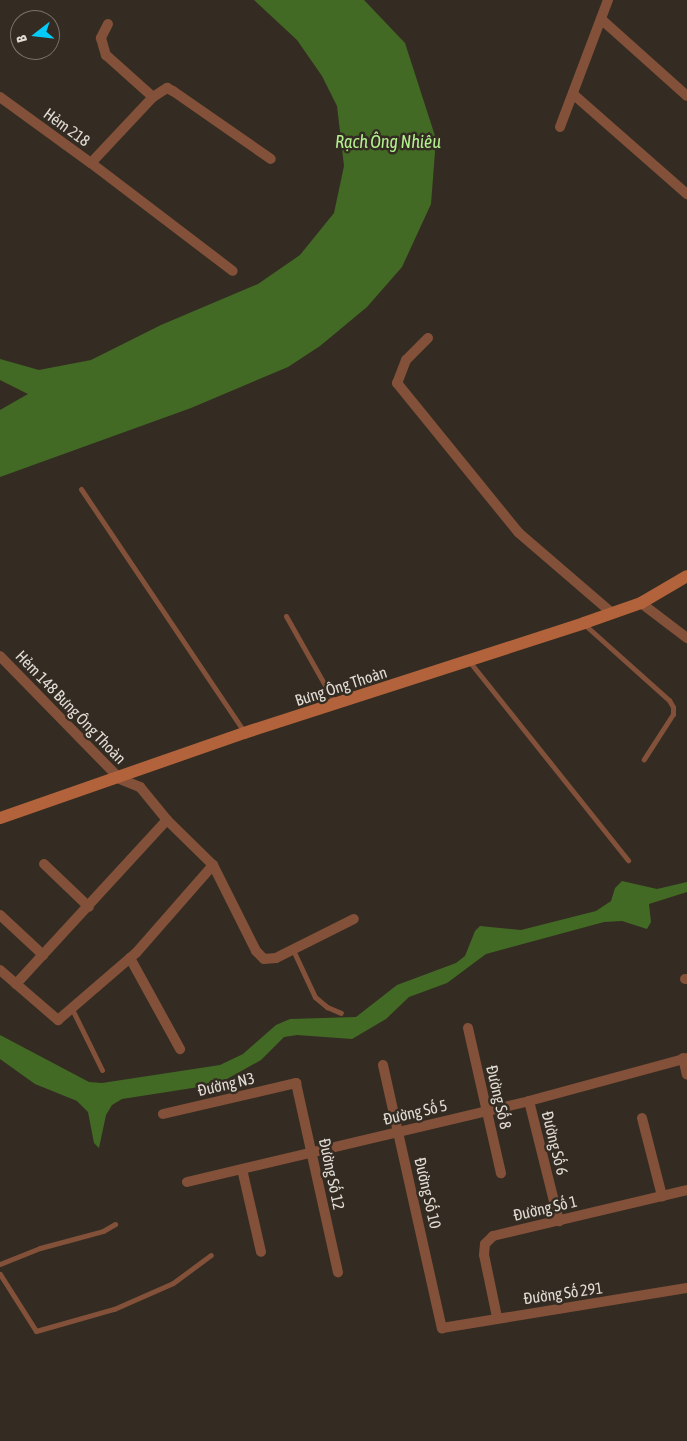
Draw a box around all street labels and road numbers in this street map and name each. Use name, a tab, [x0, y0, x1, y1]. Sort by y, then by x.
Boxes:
street label: Hẻm 218	[40, 104, 94, 150]
street label: Hẻm 148 Bưng Ông Thoàn	[12, 646, 130, 768]
street label: Bưng Ông Thoàn	[293, 662, 389, 710]
street label: Đường Số 8	[482, 1063, 516, 1131]
street label: Đường N3	[196, 1068, 256, 1100]
street label: Đường Số 5	[381, 1095, 449, 1129]
street label: Đường Số 6	[538, 1109, 572, 1177]
street label: Đường Số 12	[315, 1137, 349, 1211]
street label: Đường Số 10	[410, 1156, 446, 1230]
street label: Đường Số 1	[511, 1191, 579, 1225]
street label: Đường Số 291	[522, 1278, 604, 1308]

